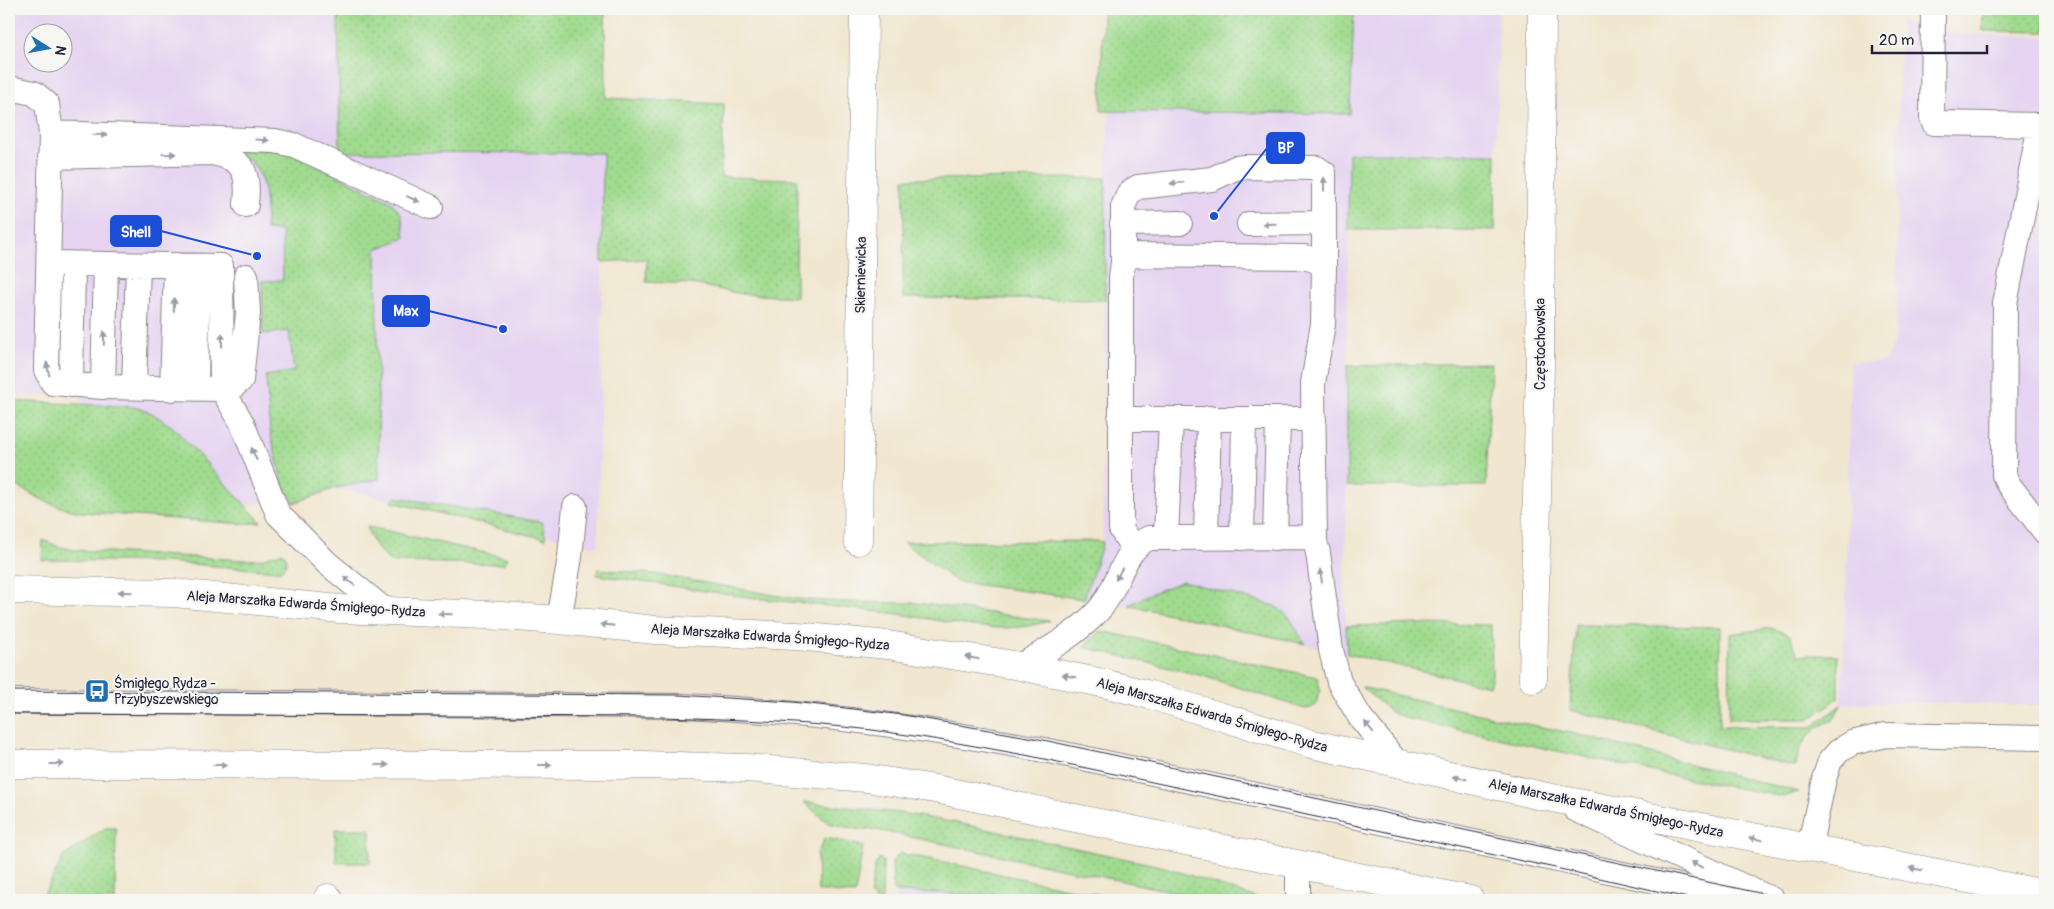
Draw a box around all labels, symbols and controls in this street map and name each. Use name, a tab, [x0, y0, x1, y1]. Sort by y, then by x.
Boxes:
north arrow	[22, 22, 72, 72]
scale bar	[1872, 22, 1986, 54]
text: 20 m	[1879, 31, 1914, 50]
text: N	[51, 44, 70, 57]
one-way arrow	[92, 131, 108, 139]
callout: BP	[1267, 133, 1304, 163]
one-way arrow	[255, 136, 271, 144]
text: BP	[1278, 139, 1294, 158]
one-way arrow	[161, 150, 177, 158]
one-way arrow	[1320, 176, 1328, 192]
one-way arrow	[1168, 179, 1184, 187]
one-way arrow	[406, 195, 420, 203]
callout: Shell	[111, 216, 161, 246]
one-way arrow	[1261, 220, 1277, 228]
text: Shell	[121, 223, 151, 242]
street label: Skierniewicka	[852, 236, 870, 314]
callout: Max	[383, 296, 429, 326]
one-way arrow	[171, 297, 179, 313]
street label: Częstochowska	[1532, 298, 1549, 390]
text: Max	[393, 302, 419, 321]
one-way arrow	[100, 330, 108, 346]
one-way arrow	[218, 332, 226, 348]
one-way arrow	[44, 361, 52, 377]
one-way arrow	[250, 447, 258, 461]
one-way arrow	[1115, 567, 1123, 582]
one-way arrow	[1317, 567, 1325, 583]
one-way arrow	[343, 576, 356, 587]
street label: Aleja Marszałka Edwarda Śmigłego-Rydza	[186, 586, 426, 621]
one-way arrow	[117, 588, 133, 596]
one-way arrow	[436, 610, 452, 618]
street label: Aleja Marszałka Edwarda Śmigłego-Rydza	[650, 619, 890, 654]
one-way arrow	[598, 621, 614, 629]
one-way arrow	[964, 653, 980, 661]
one-way arrow	[1060, 672, 1076, 680]
street label: Aleja Marszałka Edwarda Śmigłego-Rydza	[1094, 673, 1330, 756]
place label: Śmigłego Rydza - Przybyszewskiego	[114, 674, 219, 708]
bus stop icon: Śmigłego Rydza - Przybyszewskiego	[84, 678, 110, 704]
one-way arrow	[1363, 721, 1374, 734]
one-way arrow	[50, 760, 66, 768]
one-way arrow	[212, 761, 228, 769]
one-way arrow	[375, 761, 391, 769]
one-way arrow	[537, 761, 553, 769]
one-way arrow	[1452, 774, 1468, 782]
street label: Aleja Marszałka Edwarda Śmigłego-Rydza	[1487, 774, 1725, 841]
one-way arrow	[1748, 834, 1764, 842]
one-way arrow	[1690, 861, 1704, 869]
one-way arrow	[1908, 865, 1923, 873]

